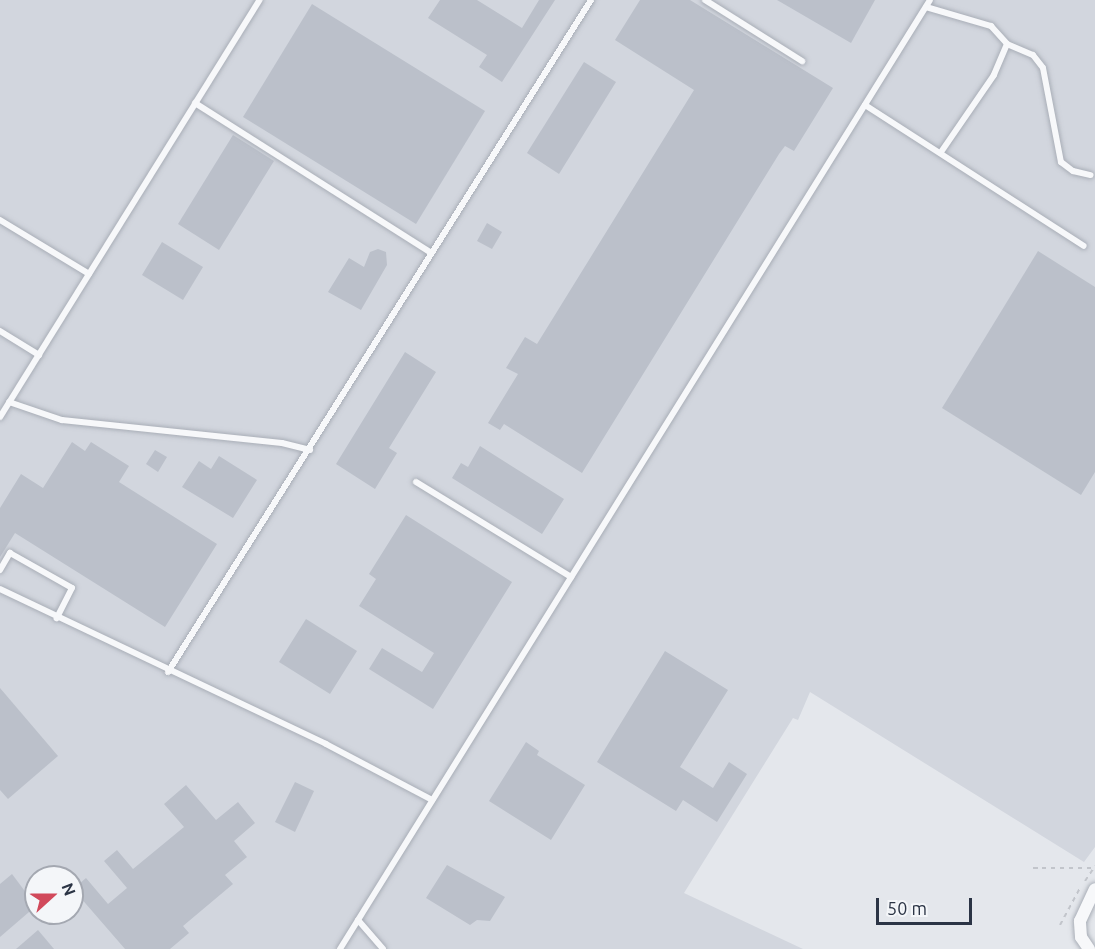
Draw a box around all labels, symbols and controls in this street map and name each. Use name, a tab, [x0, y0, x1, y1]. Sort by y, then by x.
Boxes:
north arrow	[24, 865, 84, 925]
text: N	[58, 880, 79, 898]
scale bar	[879, 886, 975, 924]
text: 50 m	[887, 898, 927, 918]

